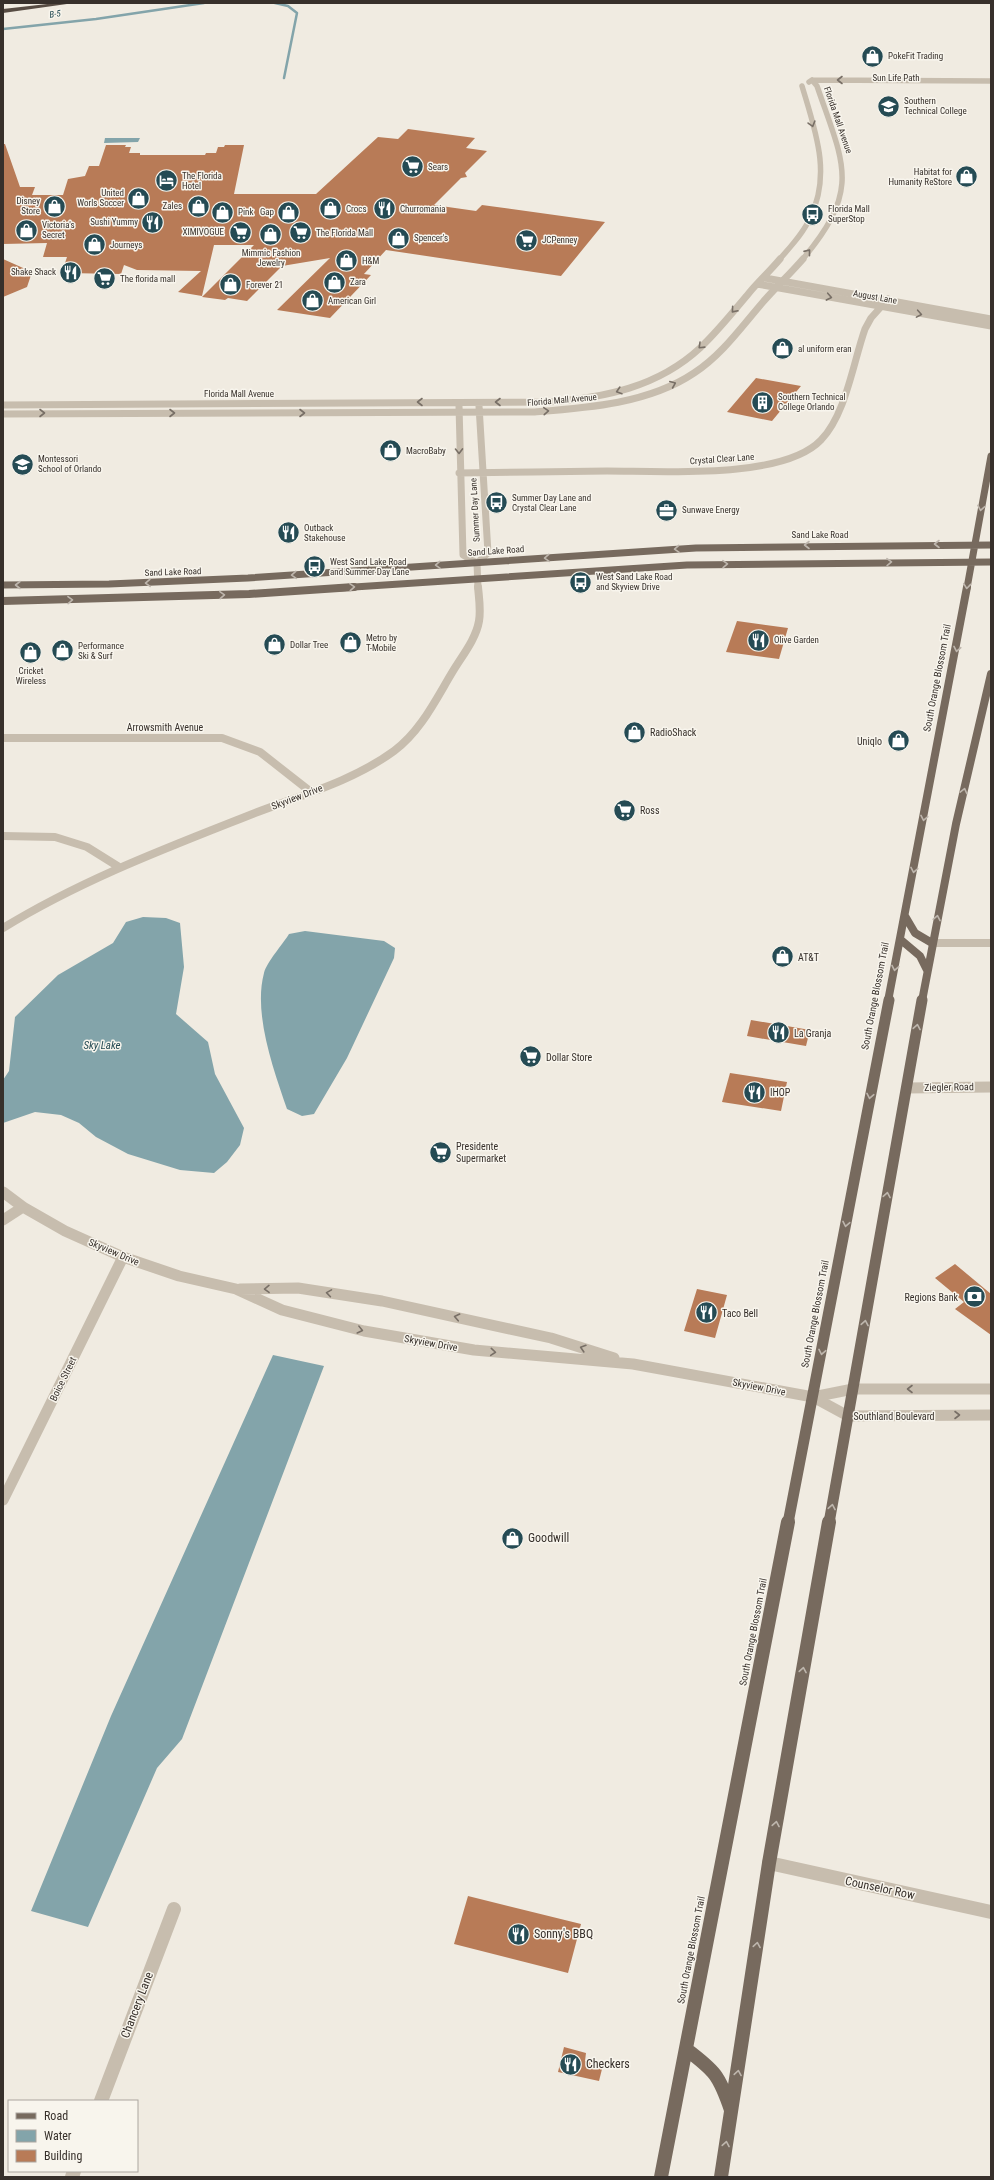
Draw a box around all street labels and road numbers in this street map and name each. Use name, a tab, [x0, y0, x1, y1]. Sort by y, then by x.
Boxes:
street label: Sun Life Path	[872, 73, 920, 83]
street label: Florida Mall Avenue	[822, 85, 854, 155]
street label: August Lane	[852, 288, 898, 306]
street label: Florida Mall Avenue	[204, 389, 274, 399]
street label: Florida Mall Avenue	[527, 392, 597, 408]
street label: Crystal Clear Lane	[689, 452, 755, 466]
street label: Summer Day Lane	[468, 478, 482, 542]
street label: Sand Lake Road	[792, 530, 848, 540]
street label: Sand Lake Road	[467, 544, 525, 558]
street label: Sand Lake Road	[144, 566, 202, 578]
street label: South Orange Blossom Trail	[921, 623, 953, 733]
street label: Arrowsmith Avenue	[127, 722, 204, 733]
street label: Skyview Drive	[270, 782, 324, 812]
street label: South Orange Blossom Trail	[859, 941, 891, 1051]
street label: Ziegler Road	[924, 1081, 974, 1093]
street label: Skyview Drive	[87, 1236, 141, 1268]
street label: South Orange Blossom Trail	[799, 1259, 831, 1369]
street label: Skyview Drive	[404, 1333, 459, 1353]
street label: Boice Street	[48, 1355, 78, 1403]
street label: Skyview Drive	[732, 1376, 787, 1398]
street label: Southland Boulevard	[853, 1411, 935, 1422]
street label: South Orange Blossom Trail	[737, 1577, 769, 1687]
street label: Counselor Row	[844, 1874, 916, 1902]
street label: South Orange Blossom Trail	[675, 1895, 707, 2005]
street label: Chancery Lane	[118, 1970, 156, 2040]

